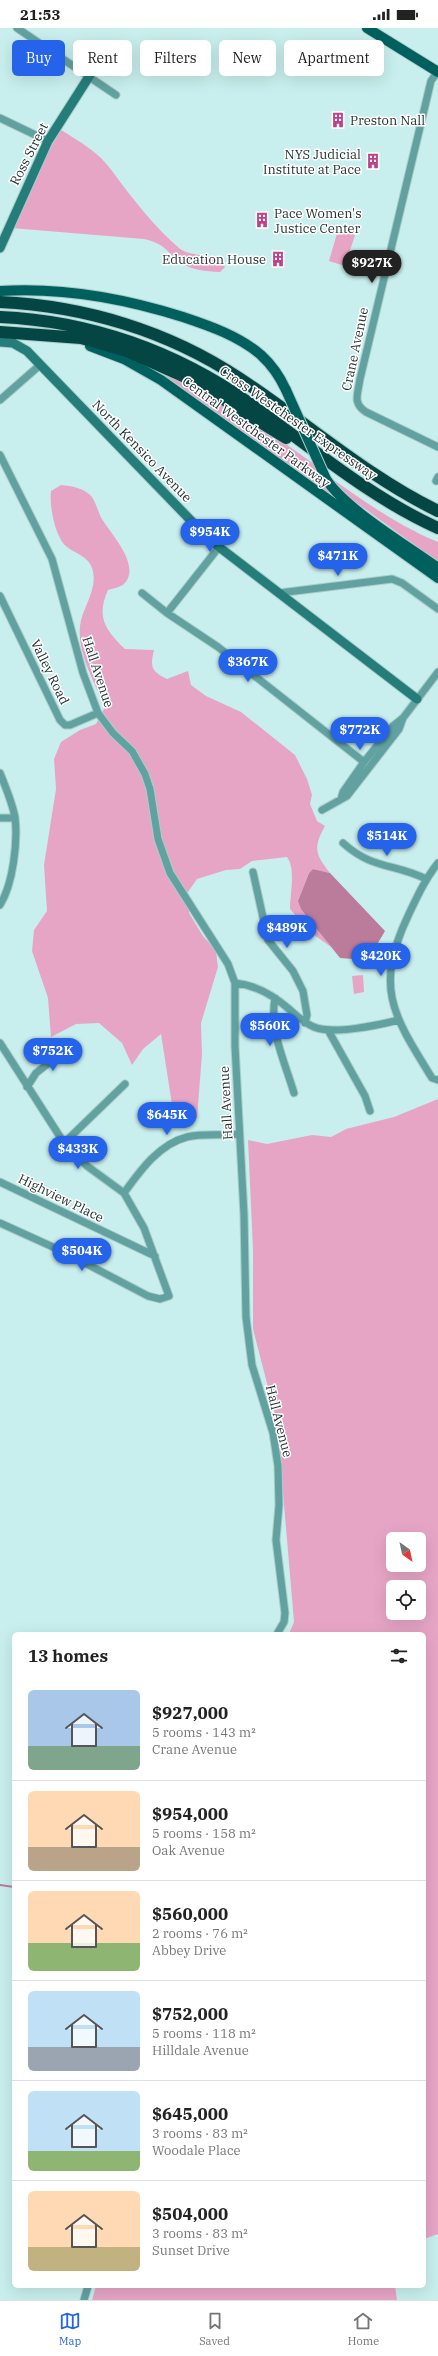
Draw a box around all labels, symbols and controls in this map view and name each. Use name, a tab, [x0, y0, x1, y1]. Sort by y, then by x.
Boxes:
text: 21:53	[20, 5, 61, 24]
chip: Buy	[12, 40, 65, 76]
chip: Rent	[73, 40, 132, 76]
chip: Filters	[140, 40, 211, 76]
chip: New	[219, 40, 276, 76]
chip: Apartment	[284, 40, 384, 76]
building icon: Preston Nall	[329, 111, 347, 129]
place label: Preston Nall	[350, 112, 425, 129]
street label: Ross Street	[6, 119, 52, 188]
place label: NYS Judicial Institute at Pace	[263, 146, 361, 178]
building icon: NYS Judicial Institute at Pace	[364, 152, 382, 170]
place label: Pace Women's Justice Center	[274, 205, 362, 237]
building icon: Pace Women's Justice Center	[253, 211, 271, 229]
building icon: Education House	[269, 250, 287, 268]
pin: $927K	[344, 250, 400, 284]
place label: Education House	[162, 251, 266, 268]
text: $927K	[351, 254, 393, 271]
street label: Crane Avenue	[338, 306, 372, 392]
street label: Cross Westchester Expressway	[216, 362, 380, 484]
street label: Central Westchester Parkway	[179, 373, 333, 491]
street label: North Kensico Avenue	[89, 396, 195, 506]
pin: $954K	[182, 519, 238, 553]
text: $954K	[189, 523, 231, 540]
pin: $471K	[310, 543, 366, 577]
text: $471K	[317, 547, 359, 564]
street label: Hall Avenue	[79, 634, 118, 710]
street label: Valley Road	[27, 637, 73, 708]
pin: $367K	[220, 649, 276, 683]
text: $367K	[227, 653, 269, 670]
pin: $772K	[332, 717, 388, 751]
text: $772K	[339, 721, 381, 738]
pin: $514K	[359, 823, 415, 857]
text: $514K	[366, 827, 408, 844]
pin: $489K	[259, 915, 315, 949]
text: $489K	[266, 919, 308, 936]
pin: $420K	[353, 943, 409, 977]
text: $420K	[360, 947, 402, 964]
pin: $560K	[242, 1013, 298, 1047]
text: $560K	[249, 1017, 291, 1034]
pin: $752K	[25, 1038, 81, 1072]
text: $752K	[32, 1042, 74, 1059]
street label: Hall Avenue	[216, 1066, 236, 1140]
pin: $645K	[139, 1102, 195, 1136]
text: $645K	[146, 1106, 188, 1123]
pin: $433K	[50, 1136, 106, 1170]
text: $433K	[57, 1140, 99, 1157]
street label: Highview Place	[15, 1170, 107, 1226]
pin: $504K	[54, 1238, 110, 1272]
text: $504K	[61, 1242, 103, 1259]
street label: Hall Avenue	[262, 1383, 296, 1459]
north arrow	[386, 1532, 426, 1572]
map controls	[386, 1532, 426, 1620]
button: locate	[386, 1580, 426, 1620]
text: 13 homes	[28, 1645, 108, 1667]
icon: filters	[388, 1645, 410, 1667]
text: $927,000	[152, 1702, 228, 1724]
icon: home	[60, 1706, 108, 1754]
text: 5 rooms · 143 m²	[152, 1724, 256, 1741]
text: Crane Avenue	[152, 1741, 237, 1758]
text: $954,000	[152, 1803, 228, 1825]
icon: home	[60, 1807, 108, 1855]
text: 5 rooms · 158 m²	[152, 1825, 256, 1842]
text: Oak Avenue	[152, 1842, 225, 1859]
text: $560,000	[152, 1903, 228, 1925]
icon: home	[60, 1907, 108, 1955]
text: 2 rooms · 76 m²	[152, 1925, 248, 1942]
text: Abbey Drive	[152, 1942, 226, 1959]
text: $752,000	[152, 2003, 228, 2025]
icon: home	[60, 2007, 108, 2055]
text: 5 rooms · 118 m²	[152, 2025, 256, 2042]
text: Hilldale Avenue	[152, 2042, 249, 2059]
text: $645,000	[152, 2103, 228, 2125]
icon: home	[60, 2107, 108, 2155]
text: 3 rooms · 83 m²	[152, 2125, 248, 2142]
text: Woodale Place	[152, 2142, 240, 2159]
text: $504,000	[152, 2203, 228, 2225]
icon: home	[60, 2207, 108, 2255]
text: 3 rooms · 83 m²	[152, 2225, 248, 2242]
text: Sunset Drive	[152, 2242, 230, 2259]
tab: Map	[59, 2310, 81, 2348]
tab: Saved	[199, 2310, 230, 2348]
tab: Home	[348, 2310, 379, 2348]

